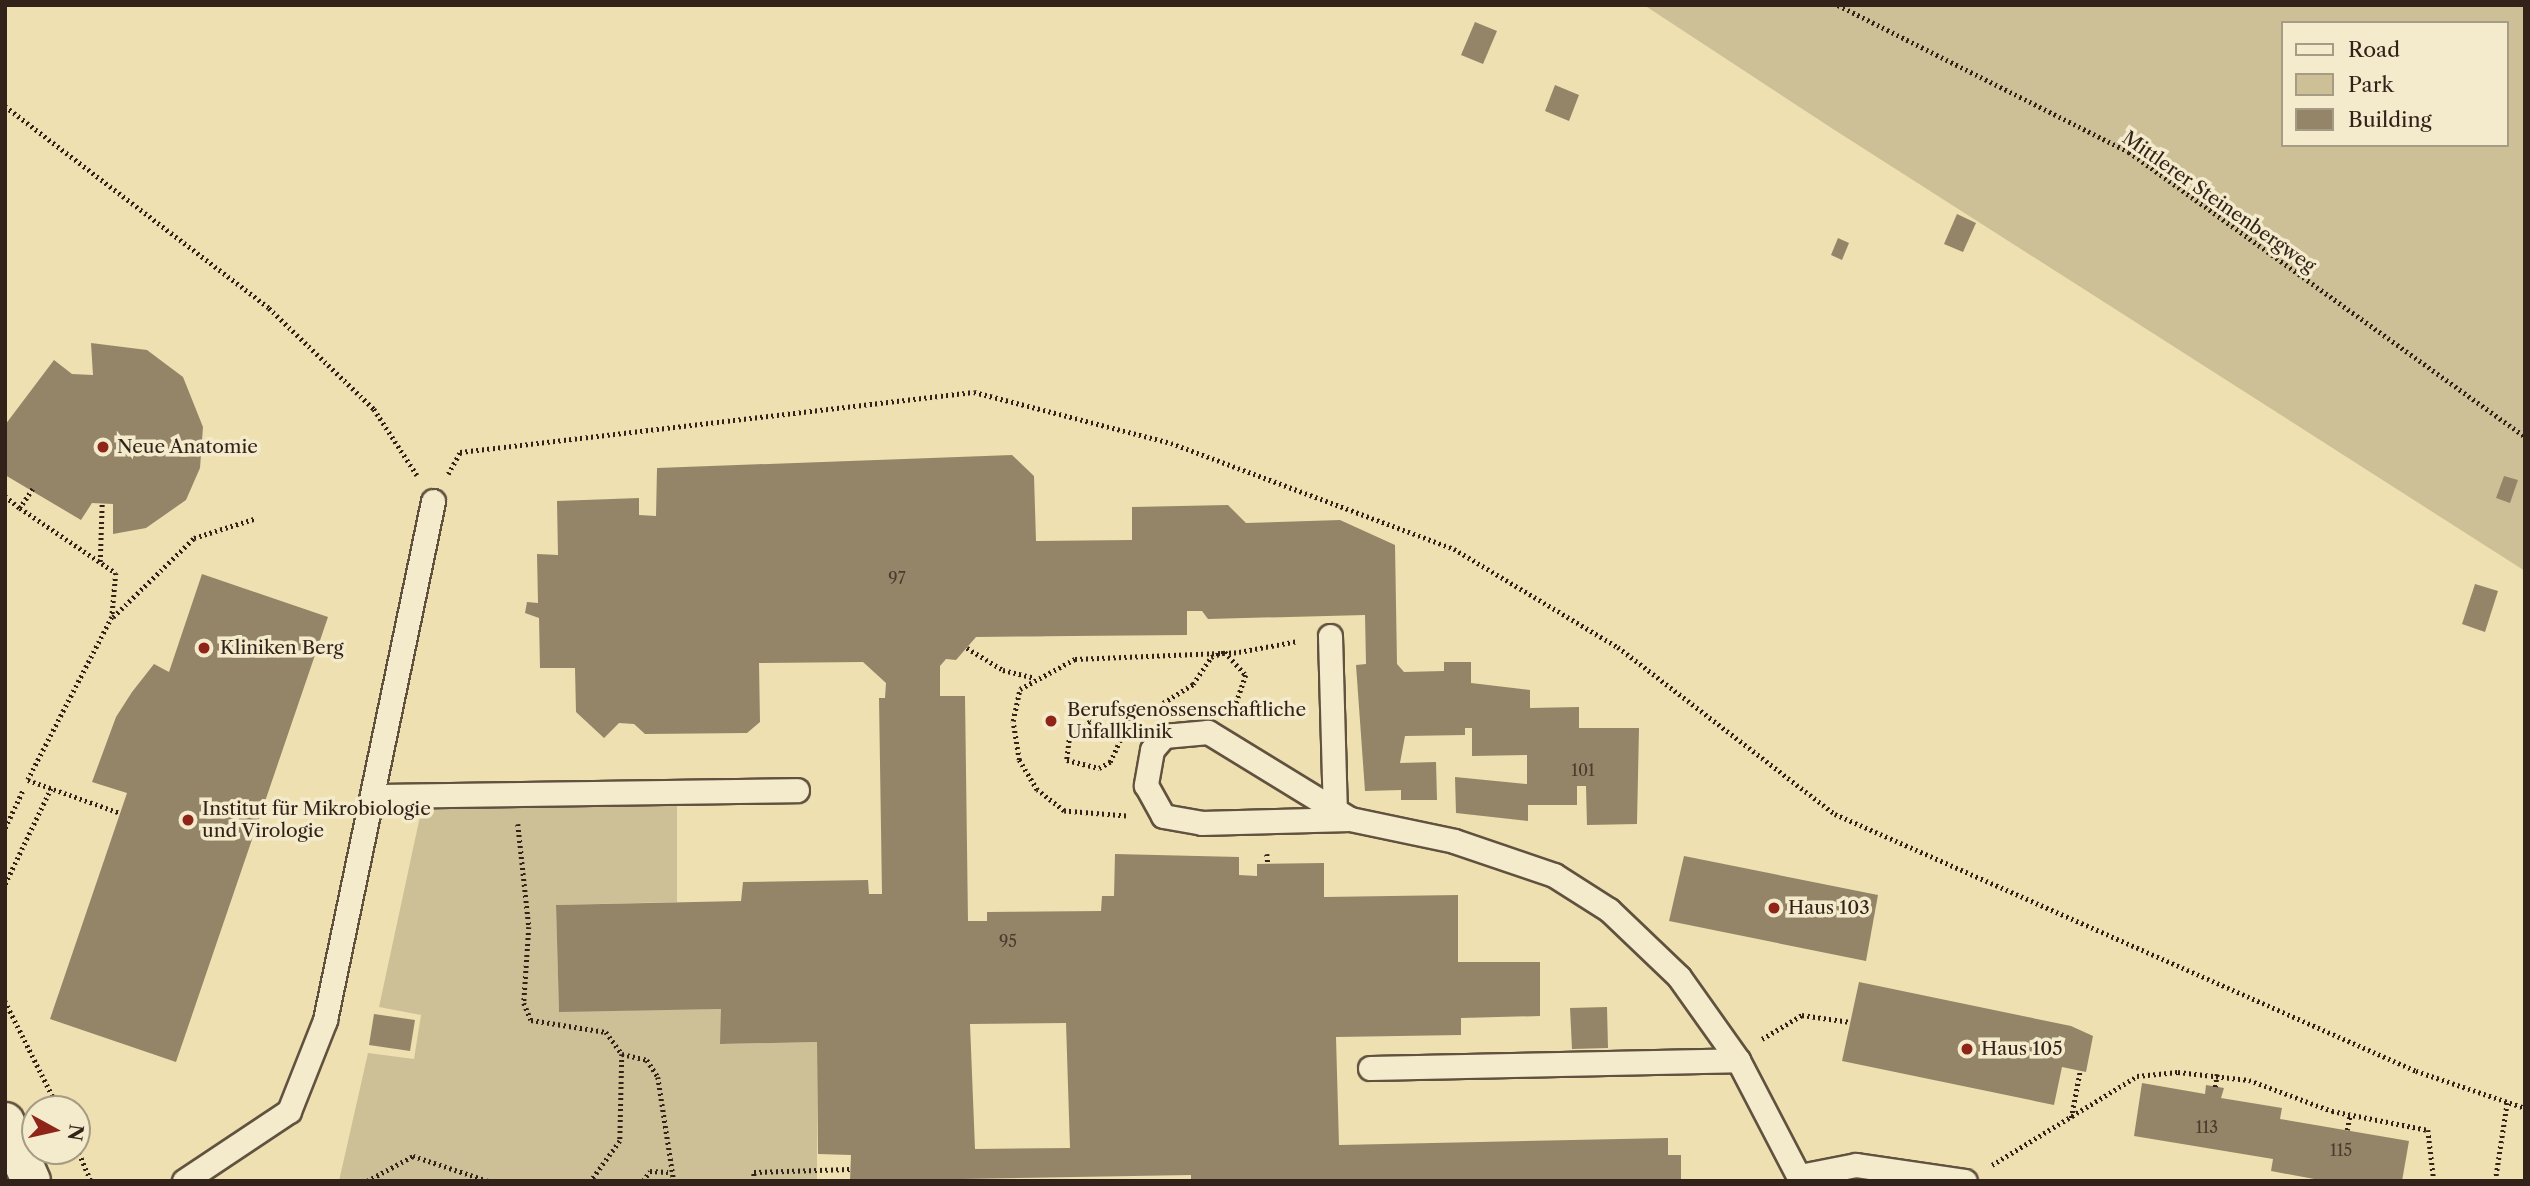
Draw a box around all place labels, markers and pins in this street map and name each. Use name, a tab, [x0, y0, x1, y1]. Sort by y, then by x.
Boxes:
place label: Neue Anatomie	[117, 436, 259, 458]
marker: Neue Anatomie	[95, 439, 111, 455]
place label: Kliniken Berg	[220, 637, 344, 659]
marker: Kliniken Berg	[194, 638, 214, 658]
place label: Berufsgenossenschaftliche Unfallklinik	[1067, 699, 1306, 743]
marker: Berufsgenossenschaftliche Unfallklinik	[1041, 711, 1061, 731]
place label: Institut für Mikrobiologie und Virologie	[202, 798, 431, 842]
marker: Institut für Mikrobiologie und Virologie	[180, 812, 196, 828]
place label: Haus 103	[1788, 897, 1870, 919]
marker: Haus 103	[1766, 900, 1782, 916]
place label: Haus 105	[1981, 1038, 2063, 1060]
marker: Haus 105	[1959, 1041, 1975, 1057]

